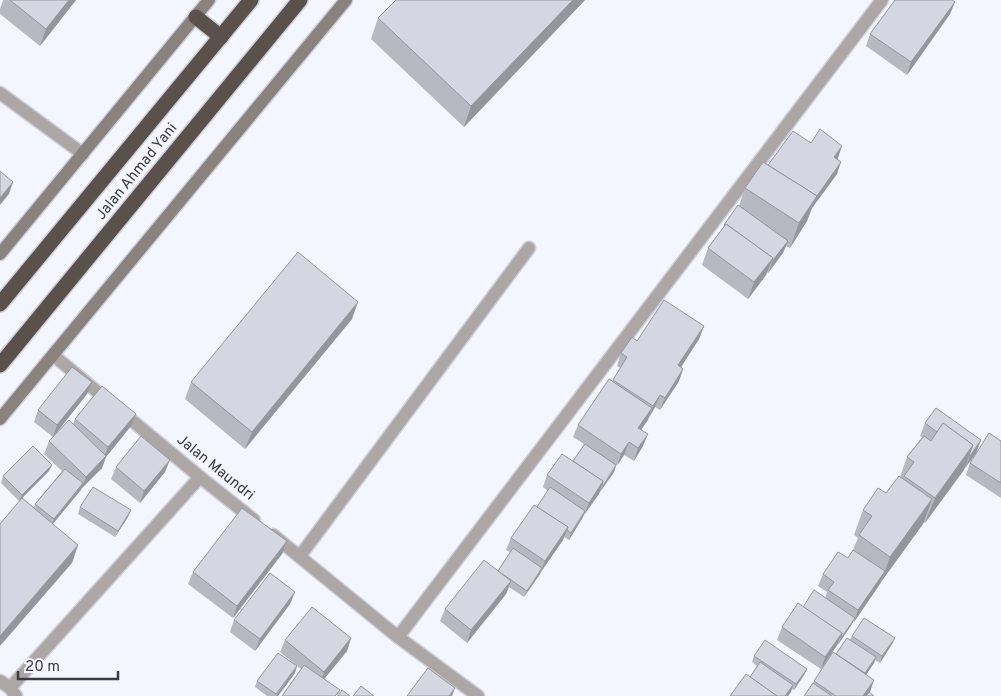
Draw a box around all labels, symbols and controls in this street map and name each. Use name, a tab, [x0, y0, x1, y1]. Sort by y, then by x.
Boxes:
street label: Jalan Ahmad Yani	[92, 120, 182, 224]
street label: Jalan Maundri	[172, 431, 258, 505]
scale bar	[18, 648, 118, 680]
text: 20 m	[25, 658, 60, 677]

